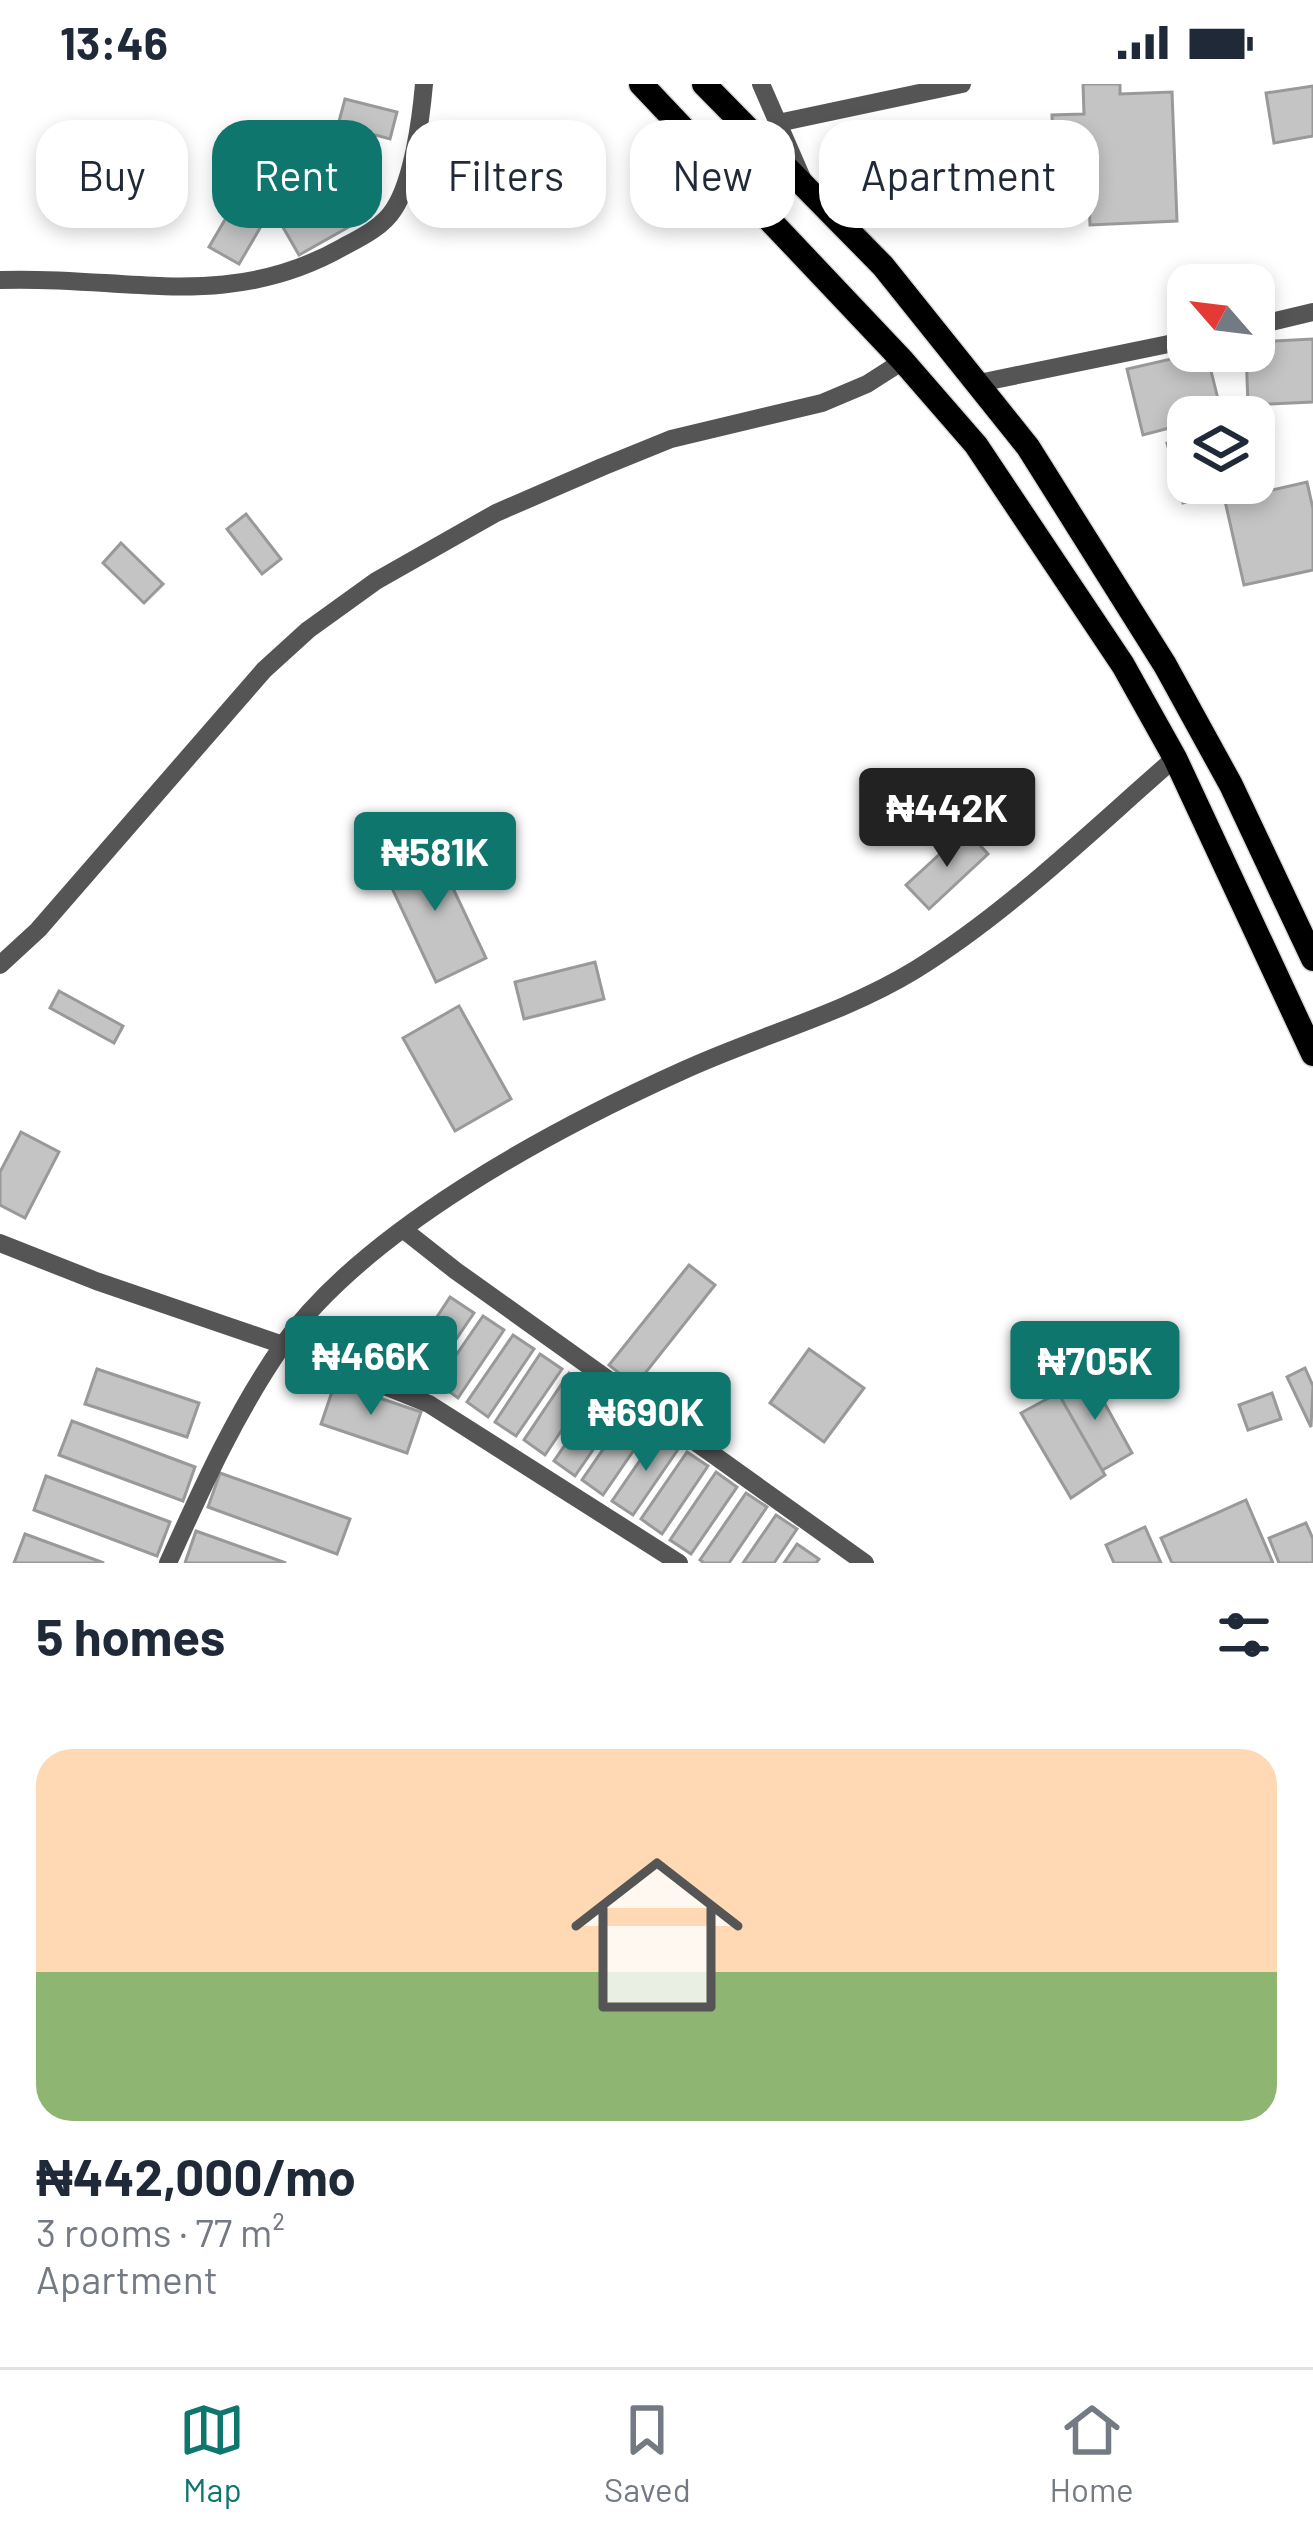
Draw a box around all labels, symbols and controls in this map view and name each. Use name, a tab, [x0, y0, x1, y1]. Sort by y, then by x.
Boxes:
text: 13:46	[60, 15, 168, 69]
chip: Buy	[36, 120, 188, 228]
chip: Rent	[212, 120, 382, 228]
chip: Filters	[406, 120, 606, 228]
chip: New	[630, 120, 795, 228]
chip: Apartment	[819, 120, 1099, 228]
north arrow	[1167, 264, 1275, 372]
map controls	[1167, 264, 1275, 504]
button: layers	[1167, 396, 1275, 504]
pin: ₦442K	[863, 768, 1031, 870]
text: ₦442K	[886, 783, 1008, 830]
pin: ₦581K	[351, 812, 519, 914]
text: ₦581K	[381, 827, 489, 874]
pin: ₦466K	[287, 1316, 455, 1418]
pin: ₦705K	[1011, 1321, 1179, 1423]
text: ₦466K	[312, 1331, 430, 1378]
text: ₦705K	[1037, 1336, 1153, 1383]
pin: ₦690K	[562, 1372, 730, 1474]
text: ₦690K	[588, 1387, 704, 1434]
icon: filters	[1211, 1602, 1277, 1668]
text: 5 homes	[36, 1605, 225, 1666]
icon: home	[549, 1827, 765, 2043]
text: ₦442,000/mo	[36, 2145, 356, 2206]
text: 3 rooms · 77 m²	[36, 2208, 285, 2255]
text: Apartment	[36, 2255, 218, 2302]
tab: Map	[179, 2397, 245, 2509]
tab: Saved	[604, 2397, 691, 2509]
tab: Home	[1049, 2397, 1134, 2509]

